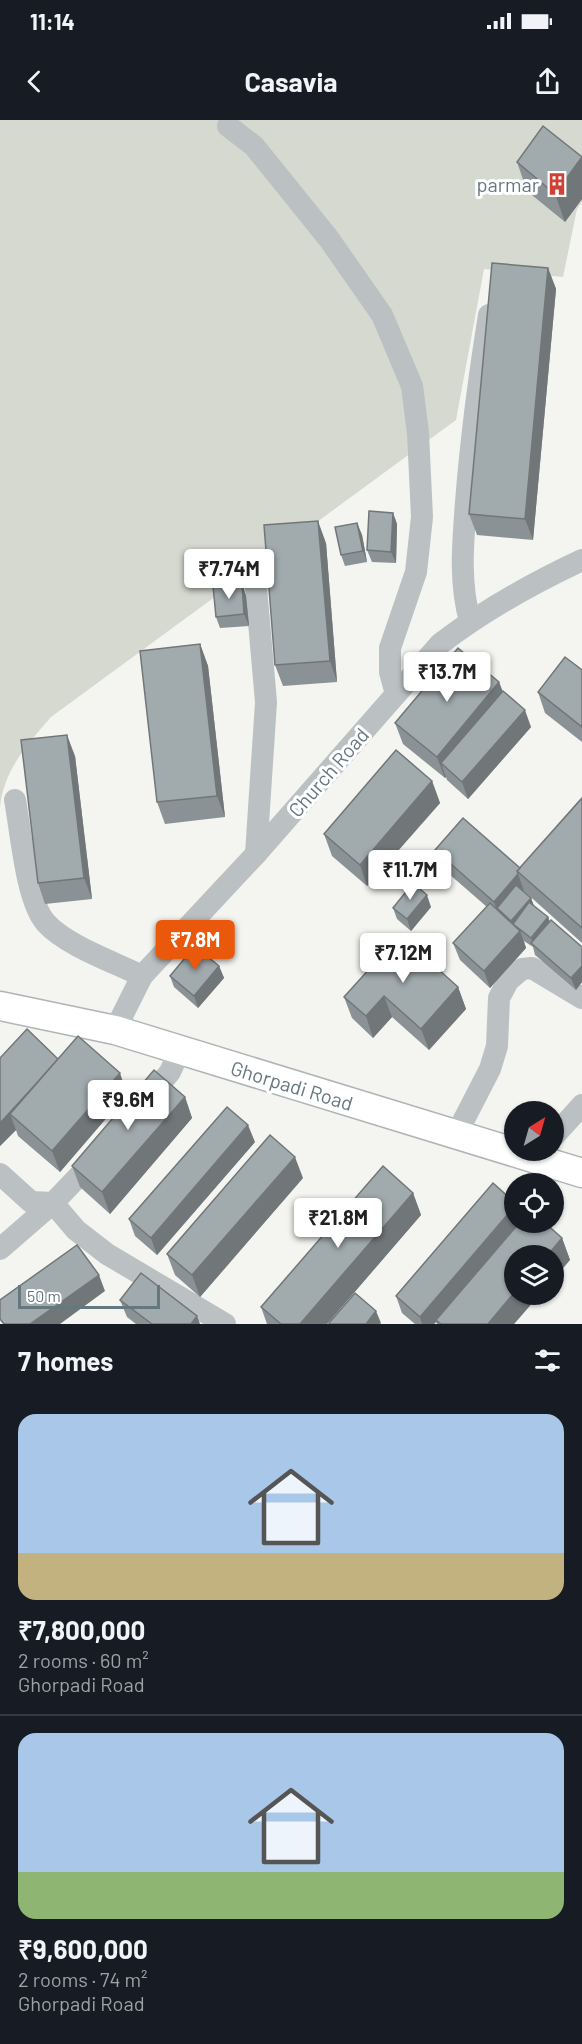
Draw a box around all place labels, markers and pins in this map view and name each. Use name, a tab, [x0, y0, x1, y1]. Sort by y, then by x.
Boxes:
building icon: parmar	[544, 171, 570, 197]
place label: parmar	[476, 172, 539, 196]
pin: ₹7.74M	[180, 549, 278, 600]
pin: ₹13.7M	[398, 652, 496, 703]
pin: ₹11.7M	[361, 850, 459, 901]
pin: ₹7.8M	[153, 920, 237, 971]
pin: ₹7.12M	[354, 933, 452, 984]
pin: ₹9.6M	[86, 1080, 170, 1131]
pin: ₹21.8M	[289, 1198, 387, 1249]

